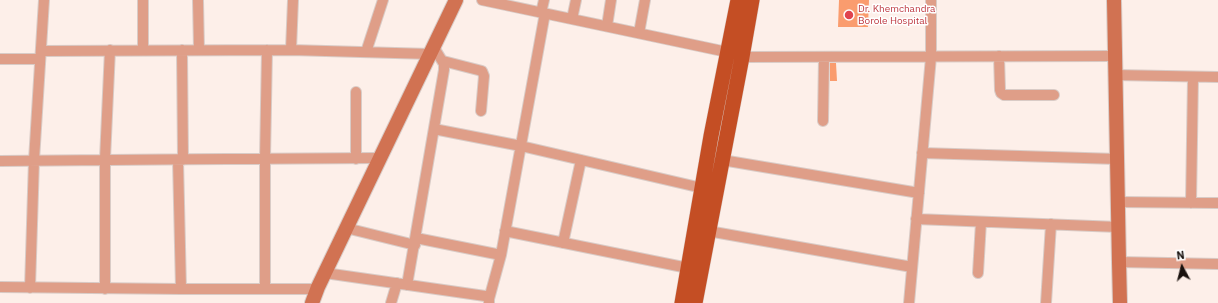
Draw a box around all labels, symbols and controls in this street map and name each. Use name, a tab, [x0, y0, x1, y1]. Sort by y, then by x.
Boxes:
place label: Dr. Khemchandra Borole Hospital	[858, 3, 935, 26]
marker: Dr. Khemchandra Borole Hospital	[843, 9, 855, 21]
north arrow	[1162, 247, 1202, 287]
text: N	[1176, 248, 1185, 263]

